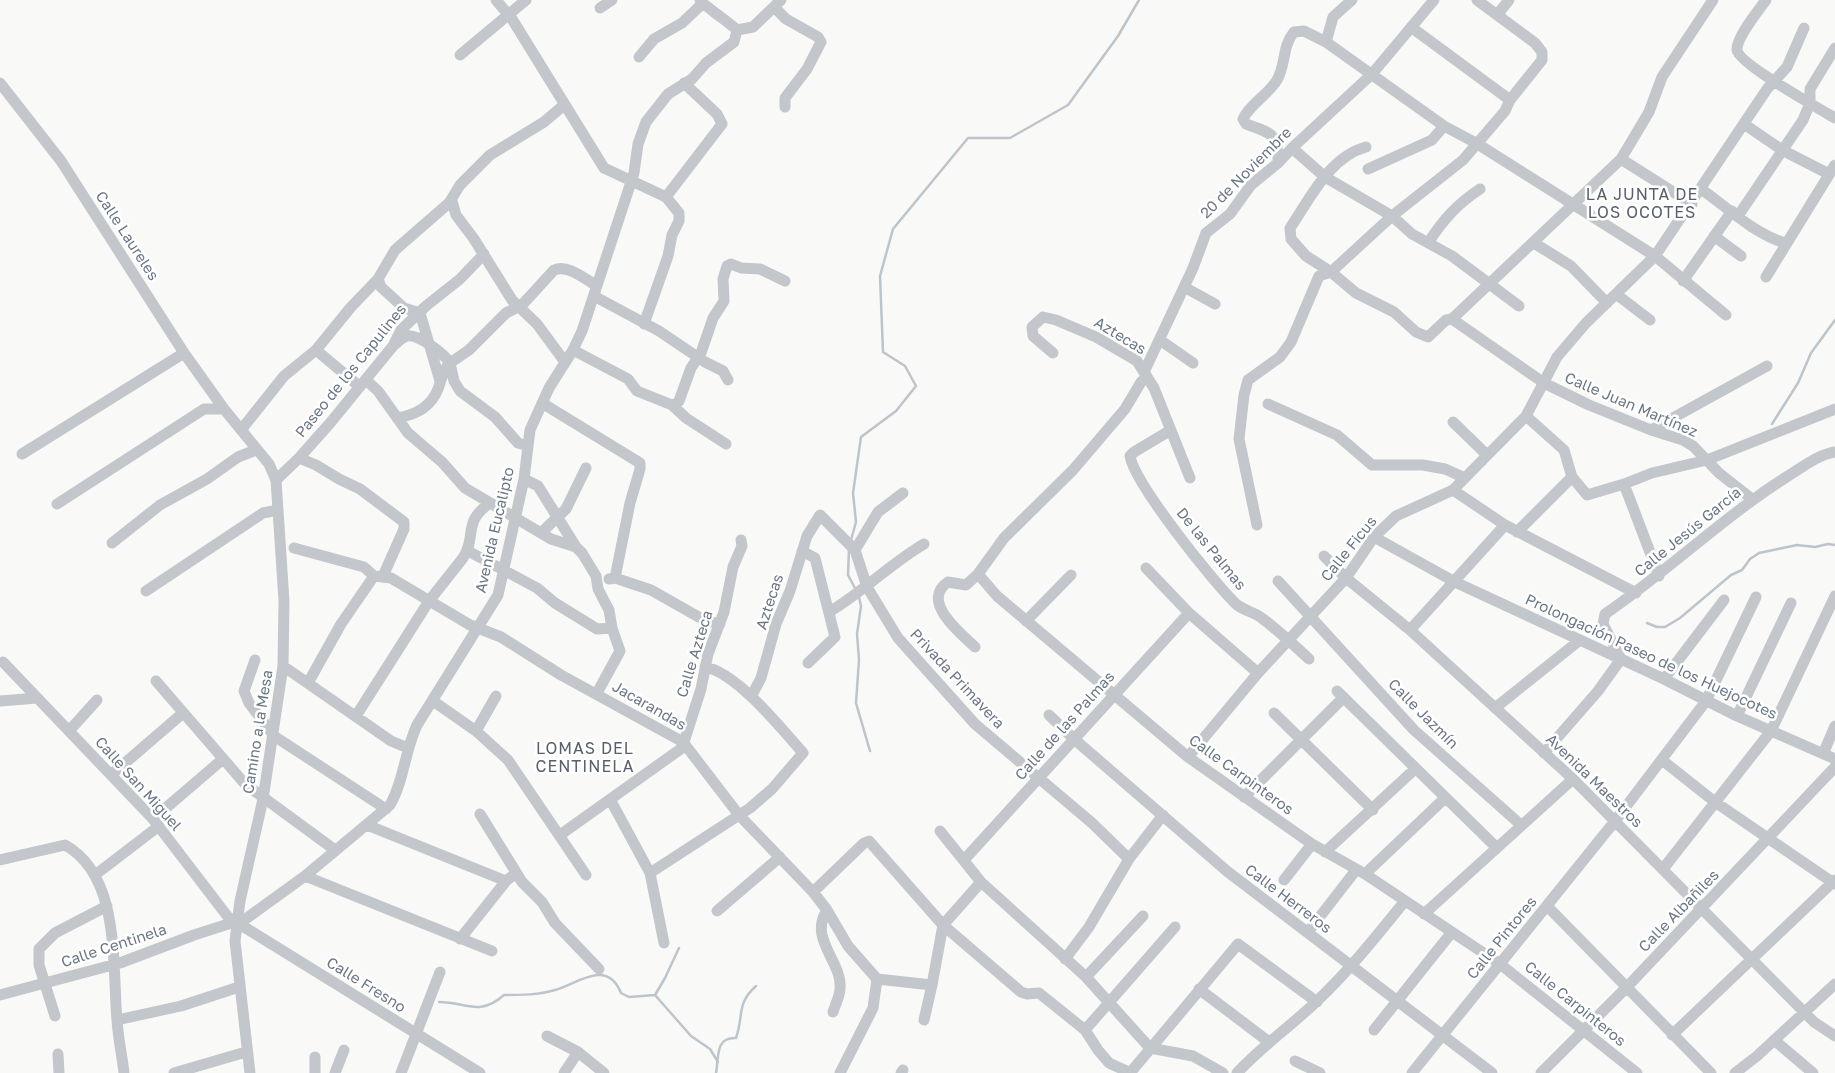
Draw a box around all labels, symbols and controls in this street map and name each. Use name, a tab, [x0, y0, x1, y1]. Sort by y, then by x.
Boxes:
street label: 20 de Noviembre	[1197, 124, 1295, 222]
district label: LA JUNTA DE LOS OCOTES	[1584, 185, 1700, 223]
street label: Calle Laureles	[92, 188, 162, 284]
street label: Paseo de los Capulines	[292, 301, 410, 441]
street label: Aztecas	[1091, 313, 1149, 359]
street label: Calle Juan Martínez	[1562, 369, 1700, 441]
street label: Avenida Eucalipto	[472, 465, 518, 595]
street label: Calle Jesús García	[1631, 484, 1745, 580]
street label: De las Palmas	[1172, 504, 1250, 594]
street label: Calle Ficus	[1317, 513, 1381, 585]
street label: Aztecas	[753, 572, 787, 632]
street label: Prolongación Paseo de los Huejocotes	[1522, 591, 1780, 723]
street label: Calle Azteca	[673, 608, 717, 700]
street label: Privada Primavera	[906, 625, 1008, 733]
street label: Calle de las Palmas	[1012, 668, 1118, 784]
street label: Camino a la Mesa	[239, 669, 277, 795]
street label: Calle Jazmín	[1384, 675, 1462, 753]
street label: Jacarandas	[609, 678, 689, 734]
street label: Avenida Maestros	[1542, 730, 1646, 832]
street label: Calle Carpinteros	[1185, 731, 1297, 819]
street label: Calle San Miguel	[91, 733, 185, 835]
district label: LOMAS DEL CENTINELA	[534, 739, 636, 777]
street label: Calle Herreros	[1241, 861, 1335, 937]
street label: Calle Albañiles	[1635, 866, 1723, 956]
street label: Calle Pintores	[1463, 893, 1541, 983]
street label: Calle Centinela	[59, 920, 169, 972]
street label: Calle Fresno	[323, 954, 409, 1016]
street label: Calle Carpinteros	[1521, 958, 1629, 1050]

